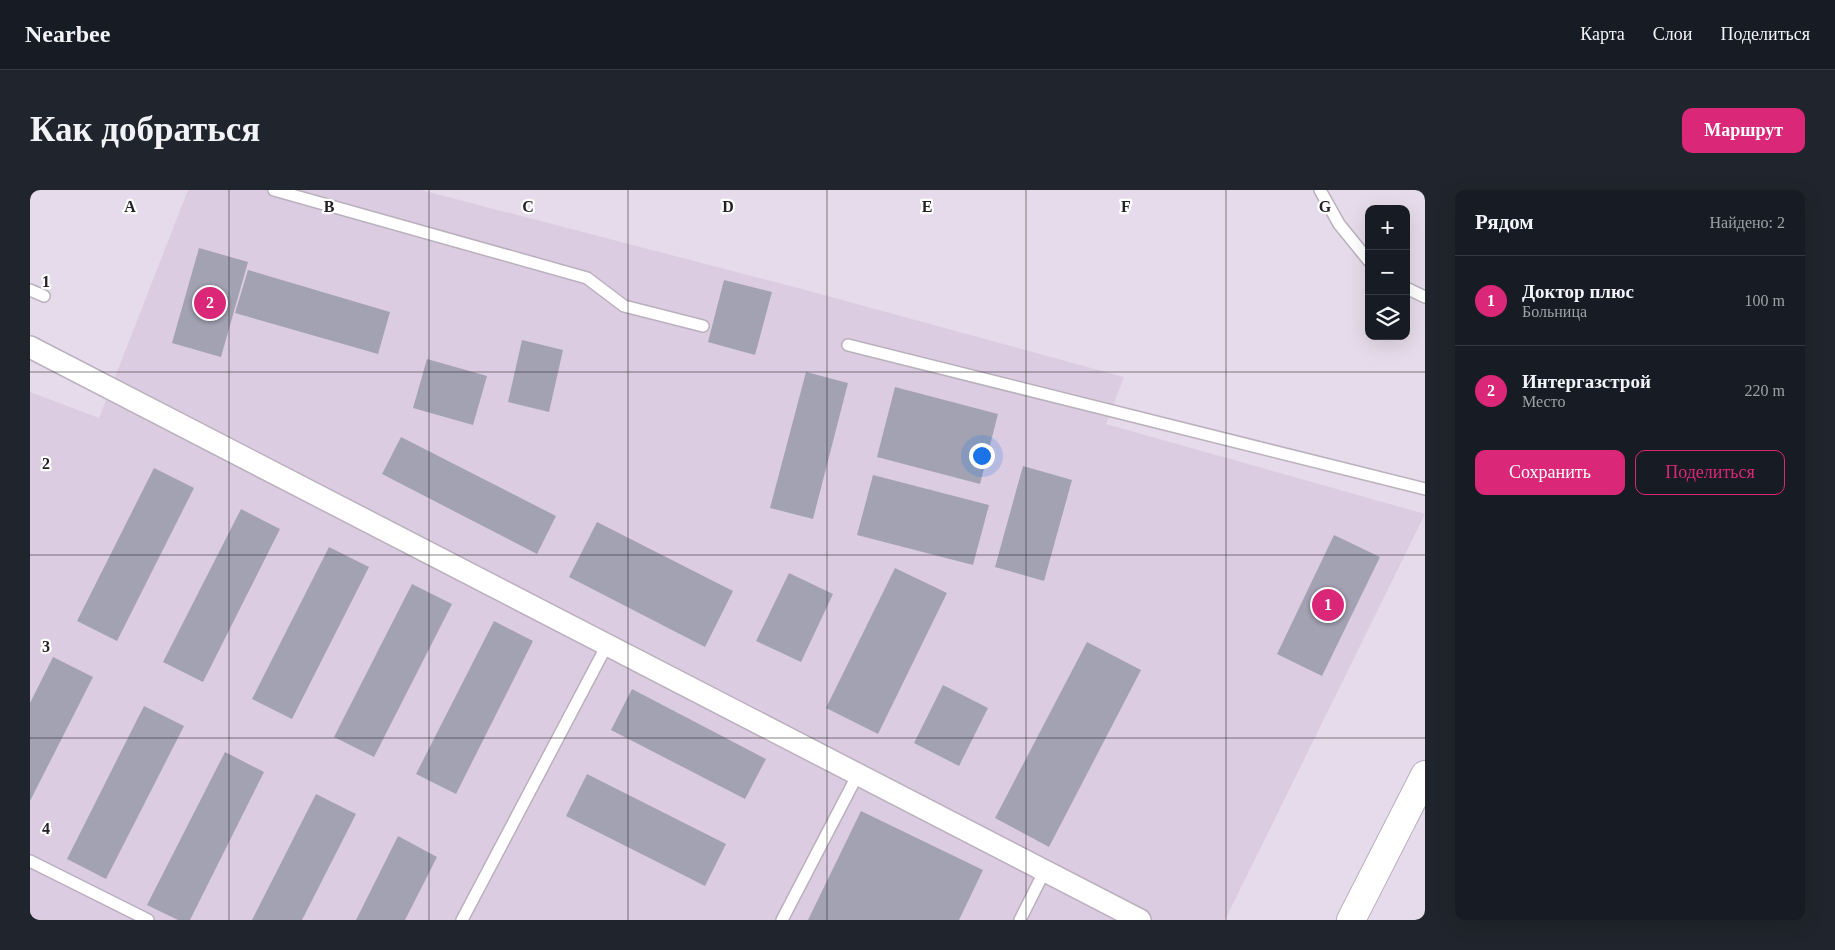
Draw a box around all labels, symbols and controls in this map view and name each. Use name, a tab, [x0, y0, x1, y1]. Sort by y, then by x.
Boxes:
text: Nearbee	[25, 21, 110, 47]
text: Карта	[1580, 24, 1625, 44]
text: Слои	[1653, 24, 1692, 44]
text: Поделиться	[1720, 24, 1810, 44]
button: Маршрут	[1682, 108, 1805, 153]
text: Как добраться	[30, 110, 260, 149]
text: A	[124, 198, 136, 215]
text: B	[324, 198, 335, 215]
text: C	[522, 198, 534, 215]
text: D	[722, 198, 734, 215]
text: E	[922, 198, 932, 215]
text: F	[1121, 198, 1131, 215]
text: G	[1319, 198, 1332, 215]
map controls	[1365, 205, 1410, 340]
button: +	[1365, 205, 1410, 250]
text: Рядом	[1475, 210, 1534, 234]
text: Найдено: 2	[1710, 214, 1785, 231]
button: −	[1365, 250, 1410, 295]
text: 1	[42, 273, 50, 290]
text: Доктор плюс	[1522, 281, 1634, 302]
pin: 2	[194, 284, 226, 322]
text: 1	[1487, 292, 1495, 309]
text: 100 m	[1745, 292, 1785, 309]
button: layers	[1365, 295, 1410, 340]
text: Больница	[1522, 303, 1587, 320]
text: Интергазстрой	[1522, 371, 1651, 392]
text: 2	[1487, 382, 1495, 399]
text: 220 m	[1745, 382, 1785, 399]
text: Место	[1522, 393, 1565, 410]
your location	[969, 443, 995, 469]
button: Сохранить	[1475, 450, 1625, 495]
button: Поделиться	[1635, 450, 1785, 495]
text: 2	[42, 455, 50, 472]
pin: 1	[1312, 586, 1344, 624]
text: 3	[42, 638, 50, 655]
text: 4	[42, 820, 50, 837]

